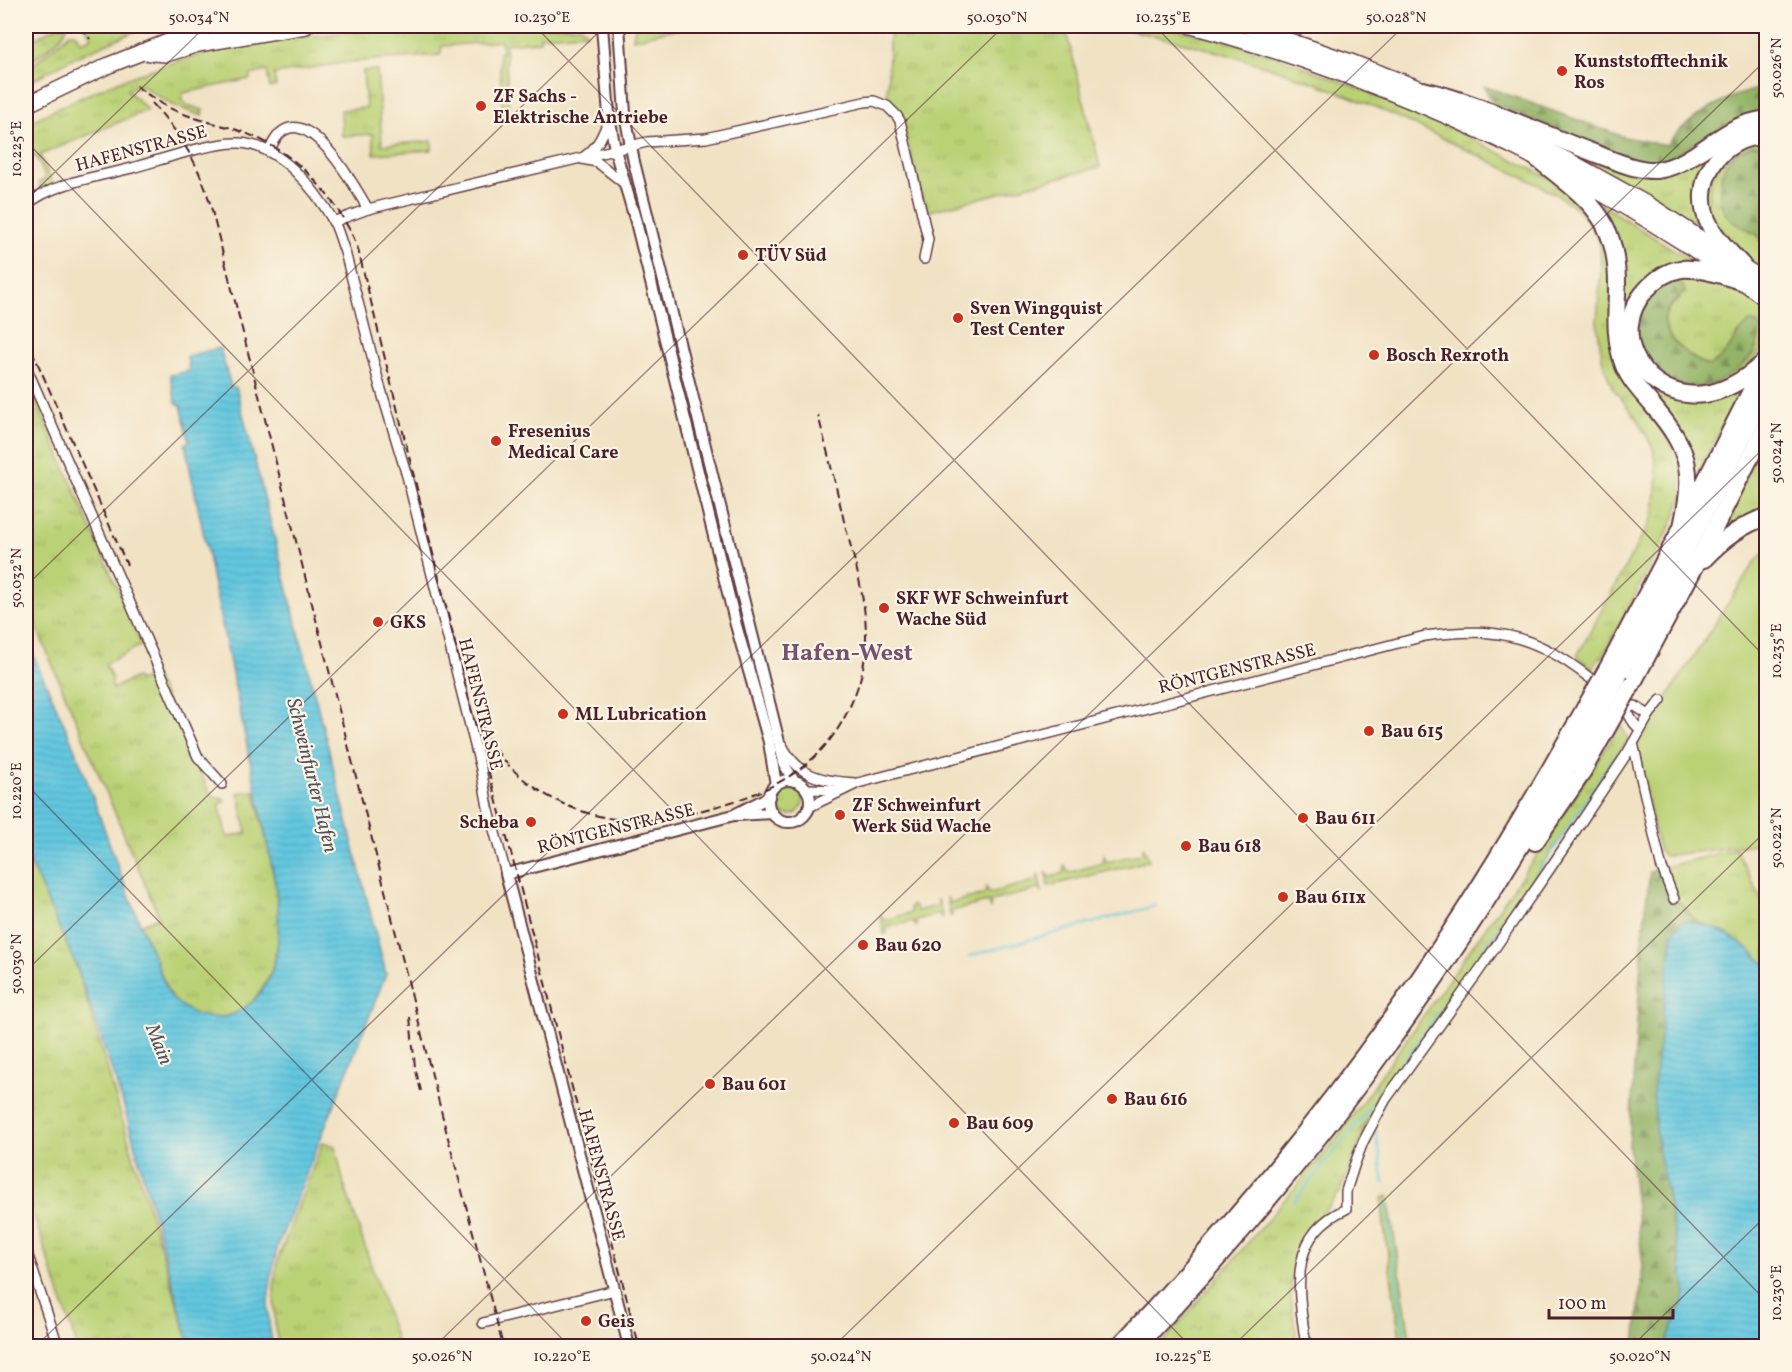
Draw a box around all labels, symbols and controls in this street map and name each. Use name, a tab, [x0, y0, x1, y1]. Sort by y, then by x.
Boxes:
text: 50.034°N	[168, 8, 230, 29]
text: 10.230°E	[514, 8, 570, 29]
text: 50.030°N	[967, 8, 1027, 29]
text: 10.235°E	[1135, 8, 1191, 29]
text: 50.028°N	[1366, 8, 1426, 29]
text: 50.026°N	[1767, 38, 1788, 98]
place label: Kunststofftechnik Ros	[1574, 50, 1728, 96]
marker: Kunststofftechnik Ros	[1555, 64, 1569, 78]
place label: ZF Sachs - Elektrische Antriebe	[493, 85, 668, 131]
marker: ZF Sachs - Elektrische Antriebe	[474, 99, 488, 113]
street label: HAFENSTRASSE	[73, 120, 210, 179]
text: 10.225°E	[7, 121, 28, 177]
place label: TÜV Süd	[755, 244, 827, 269]
marker: TÜV Süd	[736, 248, 750, 262]
place label: Sven Wingquist Test Center	[970, 297, 1103, 343]
marker: Sven Wingquist Test Center	[951, 311, 965, 325]
place label: Bosch Rexroth	[1386, 344, 1509, 369]
marker: Bosch Rexroth	[1367, 348, 1381, 362]
place label: Fresenius Medical Care	[508, 420, 618, 466]
text: 50.024°N	[1767, 422, 1788, 484]
marker: Fresenius Medical Care	[489, 434, 503, 448]
text: 50.032°N	[7, 548, 28, 608]
place label: SKF WF Schweinfurt Wache Süd	[896, 587, 1069, 633]
marker: SKF WF Schweinfurt Wache Süd	[877, 601, 891, 615]
place label: GKS	[390, 611, 426, 636]
marker: GKS	[371, 615, 385, 629]
text: 10.235°E	[1767, 623, 1788, 679]
street label: HAFENSTRASSE	[451, 636, 508, 773]
district label: Hafen-West	[781, 637, 913, 671]
street label: RÖNTGENSTRASSE	[1156, 638, 1319, 701]
water label: Schweinfurter Hafen	[278, 695, 344, 856]
place label: ML Lubrication	[575, 703, 707, 728]
marker: ML Lubrication	[556, 707, 570, 721]
place label: Bau 615	[1381, 720, 1443, 745]
marker: Bau 615	[1362, 724, 1376, 738]
text: 10.220°E	[7, 762, 28, 820]
place label: ZF Schweinfurt Werk Süd Wache	[852, 794, 991, 840]
street label: RÖNTGENSTRASSE	[535, 798, 698, 861]
place label: Bau 611	[1315, 807, 1376, 832]
text: 50.022°N	[1767, 807, 1788, 869]
marker: ZF Schweinfurt Werk Süd Wache	[833, 808, 847, 822]
place label: Scheba	[460, 811, 519, 836]
marker: Bau 611	[1296, 811, 1310, 825]
marker: Scheba	[524, 815, 538, 829]
place label: Bau 618	[1198, 835, 1261, 860]
marker: Bau 618	[1179, 839, 1193, 853]
place label: Bau 611x	[1295, 886, 1366, 911]
marker: Bau 611x	[1276, 890, 1290, 904]
text: 50.030°N	[7, 934, 28, 994]
place label: Bau 620	[875, 934, 942, 959]
marker: Bau 620	[856, 938, 870, 952]
water label: Main	[137, 1019, 179, 1069]
place label: Bau 601	[722, 1073, 787, 1098]
marker: Bau 601	[703, 1077, 717, 1091]
place label: Bau 616	[1124, 1088, 1187, 1113]
marker: Bau 616	[1105, 1092, 1119, 1106]
street label: HAFENSTRASSE	[571, 1107, 630, 1244]
place label: Bau 609	[966, 1112, 1033, 1137]
marker: Bau 609	[947, 1116, 961, 1130]
text: 10.230°E	[1767, 1265, 1788, 1321]
scale bar	[1549, 1282, 1674, 1320]
text: 100 m	[1558, 1292, 1607, 1317]
place label: Geis	[598, 1310, 635, 1335]
marker: Geis	[579, 1314, 593, 1328]
text: 50.026°N	[412, 1347, 472, 1368]
text: 10.220°E	[533, 1347, 591, 1368]
text: 50.024°N	[810, 1347, 872, 1368]
text: 10.225°E	[1155, 1347, 1211, 1368]
text: 50.020°N	[1609, 1347, 1671, 1368]

